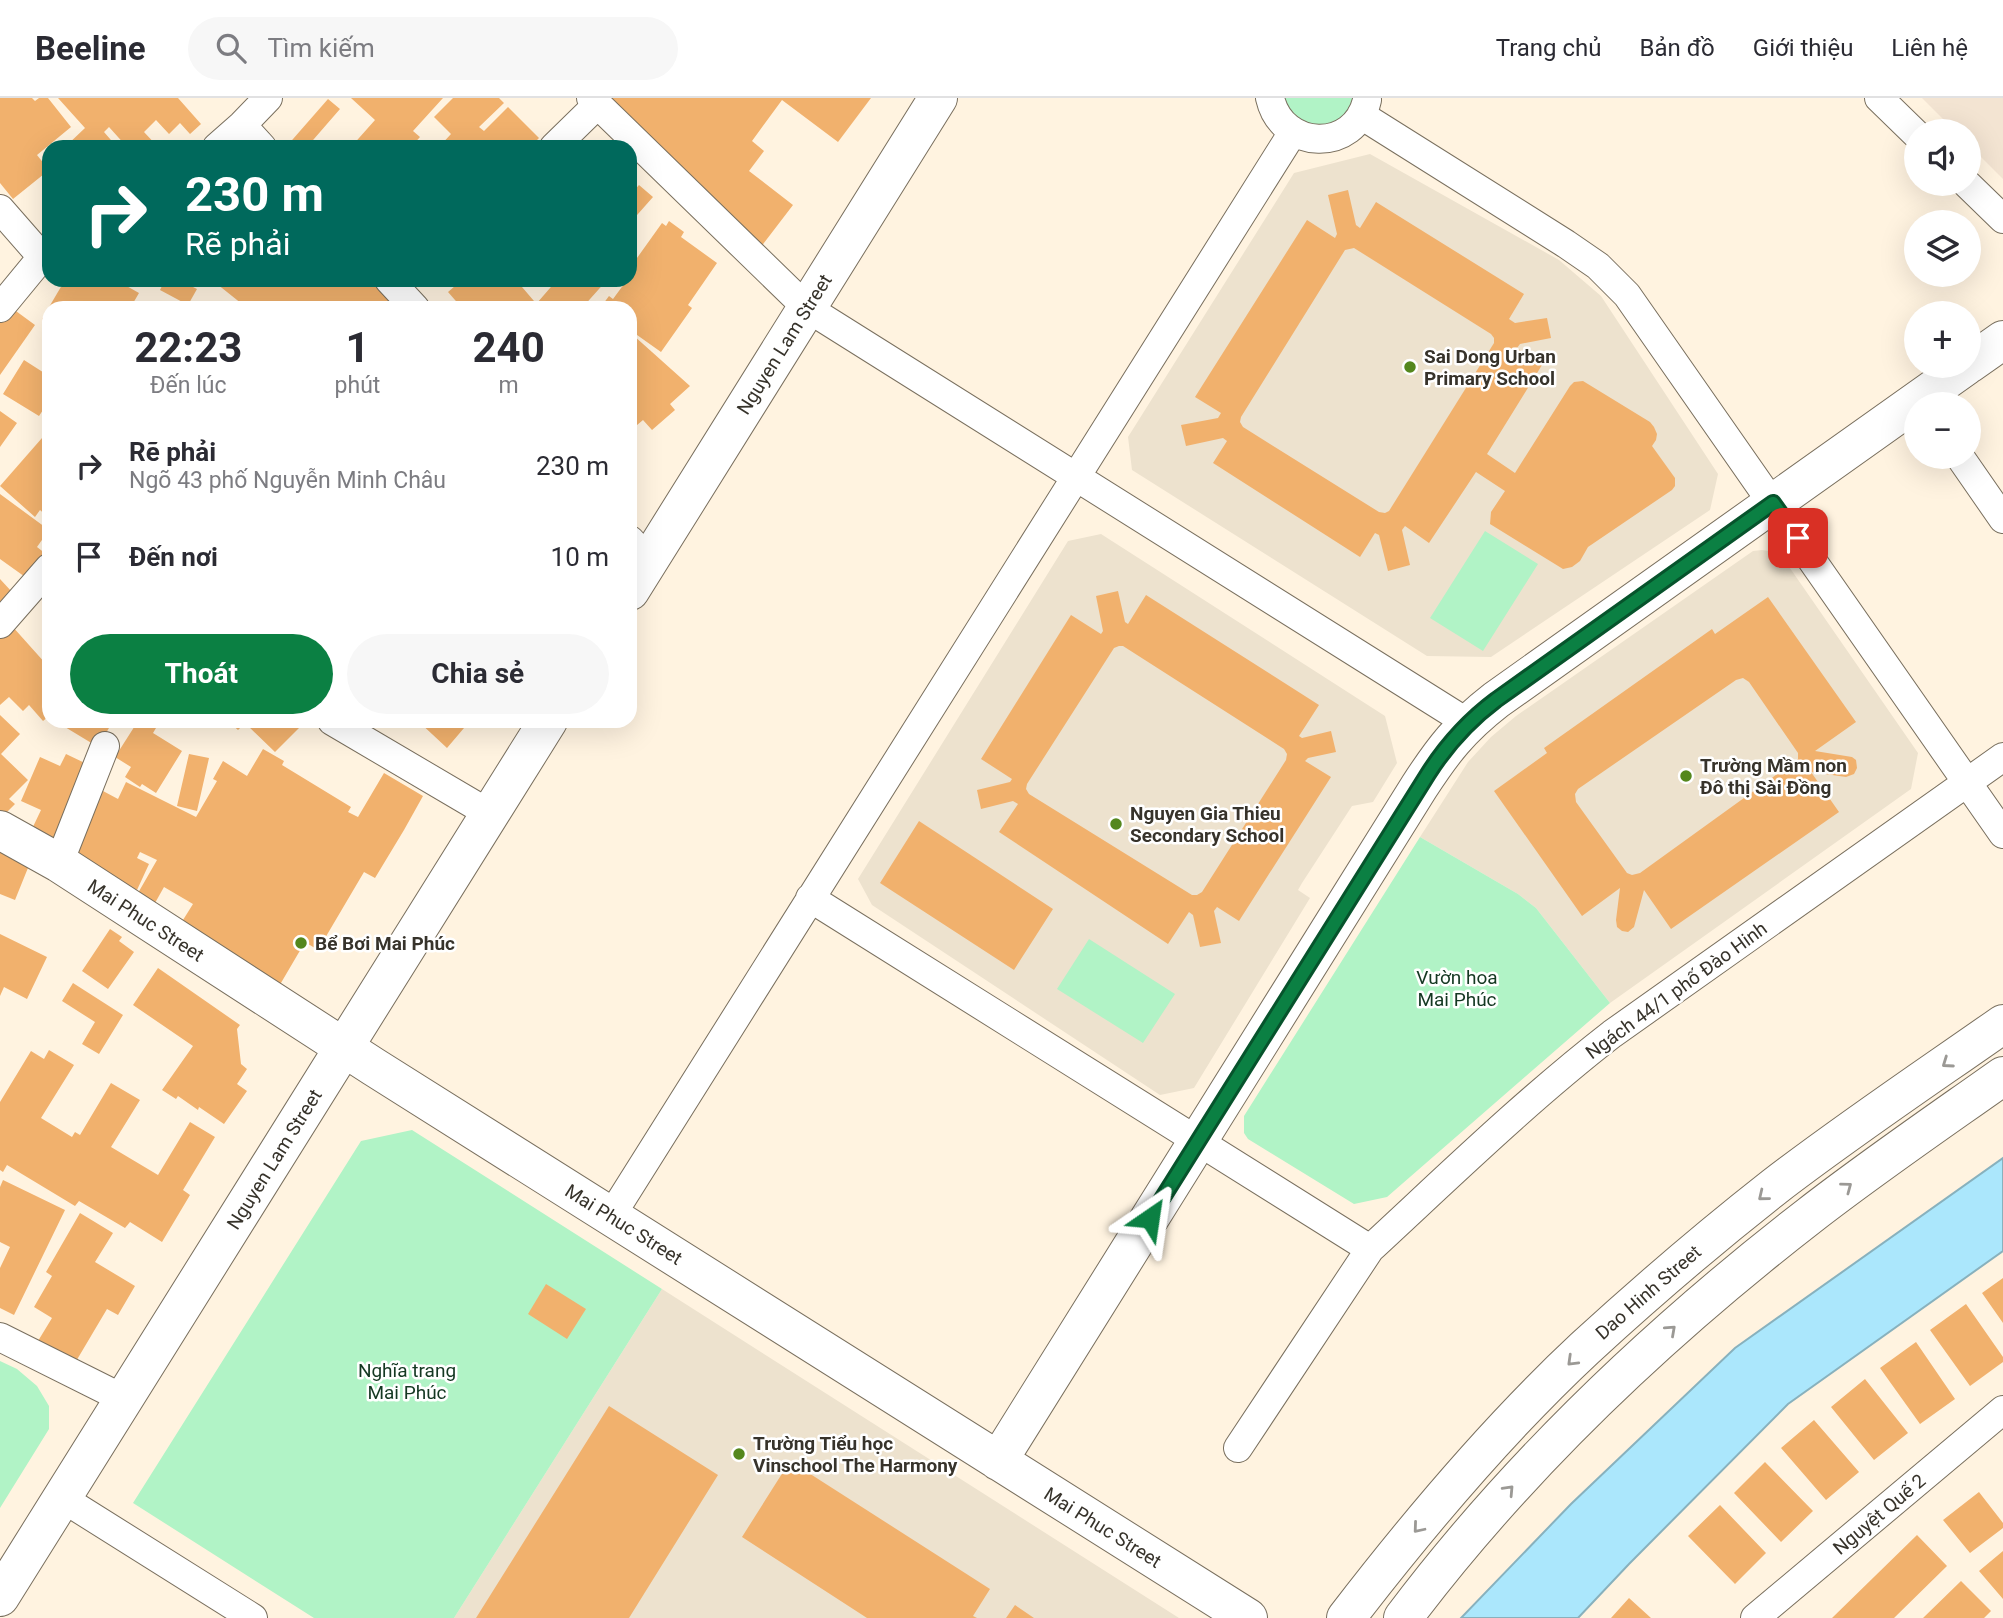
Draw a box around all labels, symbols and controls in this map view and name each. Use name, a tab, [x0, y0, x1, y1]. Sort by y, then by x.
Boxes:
search box	[188, 17, 678, 80]
text: Beeline	[35, 29, 146, 68]
icon: search	[212, 29, 250, 67]
text: Tìm kiếm	[268, 33, 375, 63]
text: Trang chủ	[1496, 34, 1602, 62]
text: Bản đồ	[1640, 34, 1715, 62]
text: Giới thiệu	[1753, 34, 1853, 62]
text: Liên hệ	[1891, 34, 1968, 62]
map controls	[1904, 119, 1981, 469]
button: sound	[1904, 119, 1981, 196]
text: 230 m	[185, 166, 324, 223]
icon: right	[70, 168, 161, 259]
button: layers	[1904, 210, 1981, 287]
text: Rẽ phải	[185, 225, 290, 263]
street label: Nguyen Lam Street	[732, 270, 837, 419]
button: +	[1904, 301, 1981, 378]
text: 22:23	[134, 323, 242, 372]
text: 1	[345, 323, 370, 372]
text: 240	[473, 323, 545, 372]
place label: Sai Dong Urban Primary School	[1424, 345, 1556, 390]
marker: Sai Dong Urban Primary School	[1402, 359, 1418, 375]
text: Đến lúc	[150, 372, 226, 399]
text: phút	[335, 372, 380, 399]
text: m	[499, 372, 519, 399]
button: −	[1904, 392, 1981, 469]
text: Rẽ phải	[129, 437, 216, 467]
icon: right	[70, 447, 108, 485]
text: 230 m	[536, 451, 609, 481]
text: Ngõ 43 phố Nguyễn Minh Châu	[129, 467, 446, 494]
pin	[1768, 508, 1828, 568]
icon: arrive	[1779, 519, 1817, 557]
icon: arrive	[70, 538, 108, 576]
text: Đến nơi	[129, 542, 218, 572]
text: 10 m	[551, 542, 609, 572]
button: Thoát	[70, 634, 333, 714]
button: Chia sẻ	[347, 634, 609, 714]
place label: Trường Mầm non Đô thị Sài Đồng	[1700, 754, 1847, 799]
marker: Trường Mầm non Đô thị Sài Đồng	[1678, 768, 1694, 784]
place label: Nguyen Gia Thieu Secondary School	[1130, 802, 1284, 847]
marker: Nguyen Gia Thieu Secondary School	[1108, 816, 1124, 832]
street label: Mai Phuc Street	[83, 874, 208, 967]
street label: Ngách 44/1 phố Đào Hinh	[1581, 917, 1772, 1064]
place label: Bể Bơi Mai Phúc	[315, 932, 455, 955]
marker: Bể Bơi Mai Phúc	[293, 935, 309, 951]
park label: Vườn hoa Mai Phúc	[1416, 966, 1498, 1011]
one-way arrow	[1942, 1055, 1955, 1067]
street label: Nguyen Lam Street	[222, 1085, 327, 1234]
street label: Mai Phuc Street	[561, 1179, 687, 1270]
position arrow	[1113, 1181, 1187, 1255]
one-way arrow	[1839, 1182, 1852, 1195]
one-way arrow	[1758, 1188, 1770, 1201]
street label: Dao Hinh Street	[1591, 1240, 1706, 1344]
one-way arrow	[1663, 1326, 1676, 1339]
one-way arrow	[1567, 1352, 1580, 1365]
park label: Nghĩa trang Mai Phúc	[358, 1359, 456, 1404]
place label: Trường Tiểu học Vinschool The Harmony	[753, 1432, 958, 1477]
marker: Trường Tiểu học Vinschool The Harmony	[731, 1446, 747, 1462]
street label: Nguyệt Quế 2	[1828, 1469, 1930, 1560]
street label: Mai Phuc Street	[1040, 1482, 1166, 1573]
one-way arrow	[1501, 1485, 1513, 1498]
one-way arrow	[1413, 1520, 1426, 1532]

